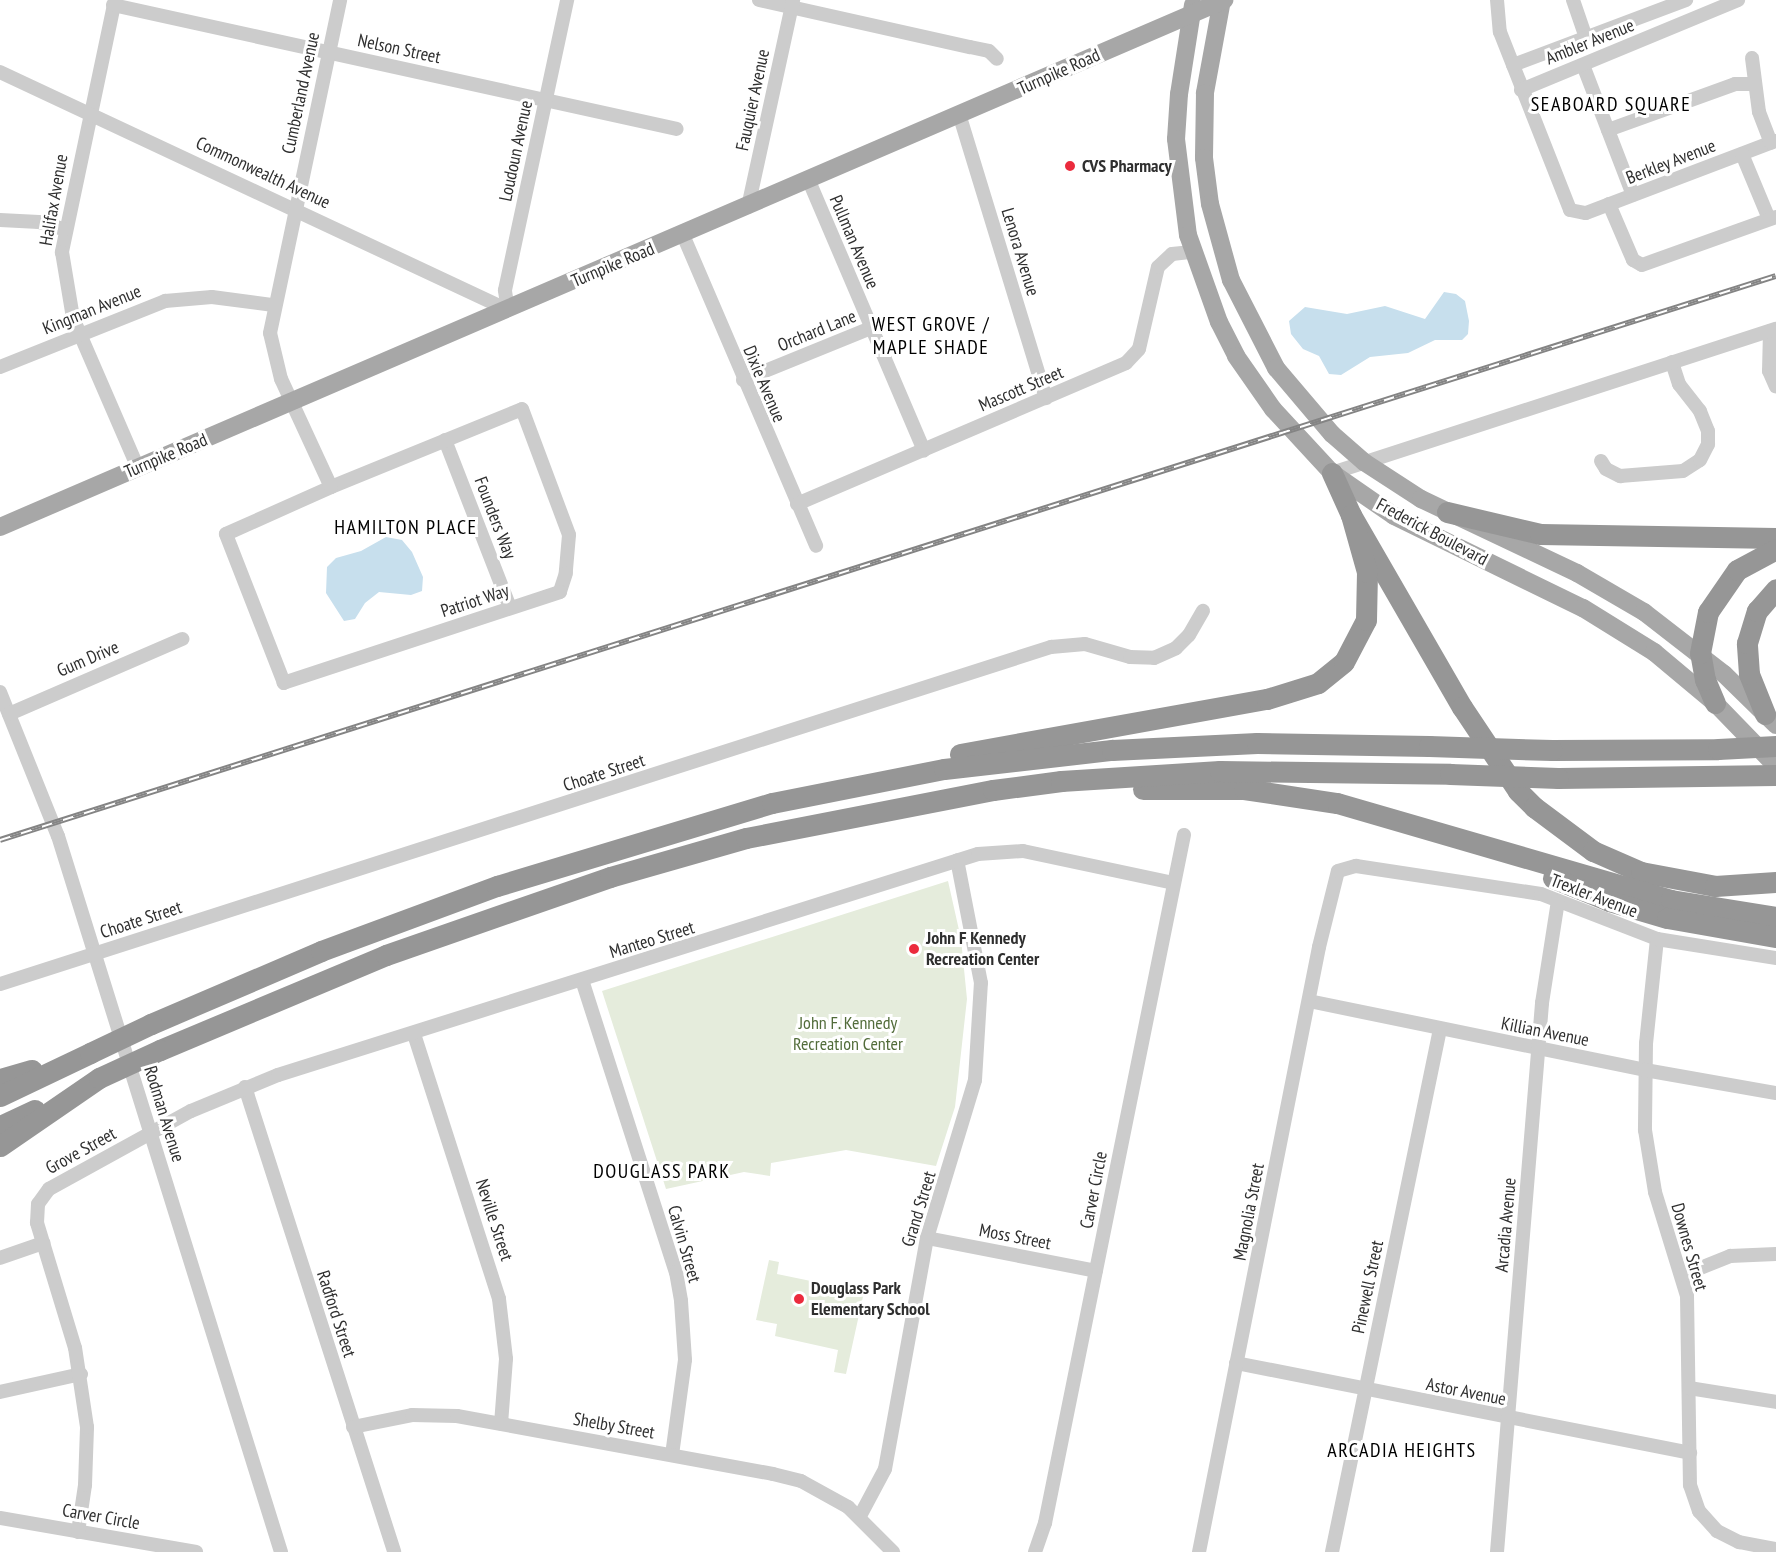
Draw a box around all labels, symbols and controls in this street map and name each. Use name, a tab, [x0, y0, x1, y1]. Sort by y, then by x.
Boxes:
street label: Ambler Avenue	[1542, 14, 1638, 70]
street label: Cumberland Avenue	[278, 30, 324, 156]
street label: Nelson Street	[356, 30, 442, 68]
street label: Turnpike Road	[1015, 44, 1103, 100]
street label: Fauquier Avenue	[732, 47, 774, 153]
district label: SEABOARD SQUARE	[1531, 92, 1691, 116]
street label: Loudoun Avenue	[495, 98, 537, 204]
street label: Commonwealth Avenue	[192, 132, 334, 214]
street label: Berkley Avenue	[1623, 135, 1719, 189]
street label: Halifax Avenue	[35, 152, 73, 248]
place label: CVS Pharmacy	[1082, 155, 1172, 177]
marker: CVS Pharmacy	[1063, 159, 1077, 173]
street label: Pullman Avenue	[825, 192, 883, 292]
street label: Lenora Avenue	[996, 205, 1044, 299]
street label: Turnpike Road	[568, 238, 658, 292]
street label: Kingman Avenue	[39, 280, 145, 340]
street label: Orchard Lane	[775, 306, 859, 356]
district label: WEST GROVE / MAPLE SHADE	[871, 313, 991, 360]
street label: Dixie Avenue	[738, 342, 790, 426]
street label: Mascott Street	[976, 362, 1066, 416]
street label: Turnpike Road	[121, 429, 211, 483]
street label: Founders Way	[469, 474, 521, 562]
street label: Frederick Boulevard	[1372, 494, 1492, 570]
district label: HAMILTON PLACE	[334, 515, 478, 539]
street label: Patriot Way	[438, 580, 512, 622]
street label: Gum Drive	[54, 636, 122, 682]
street label: Choate Street	[561, 750, 647, 796]
street label: Trexler Avenue	[1547, 869, 1641, 923]
street label: Choate Street	[98, 897, 184, 943]
street label: Manteo Street	[607, 917, 697, 963]
place label: John F Kennedy Recreation Center	[926, 928, 1040, 970]
marker: John F Kennedy Recreation Center	[907, 942, 921, 956]
park label: John F. Kennedy Recreation Center	[793, 1013, 903, 1056]
street label: Killian Avenue	[1499, 1013, 1591, 1051]
street label: Rodman Avenue	[139, 1063, 189, 1165]
street label: Grove Street	[42, 1123, 120, 1179]
street label: Carver Circle	[1076, 1149, 1112, 1231]
district label: DOUGLASS PARK	[593, 1159, 731, 1183]
street label: Magnolia Street	[1229, 1162, 1269, 1262]
street label: Grand Street	[897, 1169, 941, 1249]
street label: Neville Street	[471, 1176, 517, 1264]
street label: Arcadia Avenue	[1491, 1177, 1521, 1273]
street label: Downes Street	[1666, 1201, 1712, 1293]
street label: Calvin Street	[663, 1203, 705, 1285]
street label: Moss Street	[977, 1219, 1053, 1255]
street label: Pinewell Street	[1348, 1239, 1388, 1335]
street label: Radford Street	[312, 1268, 360, 1360]
place label: Douglass Park Elementary School	[811, 1278, 930, 1320]
marker: Douglass Park Elementary School	[792, 1292, 806, 1306]
street label: Astor Avenue	[1424, 1374, 1508, 1410]
street label: Shelby Street	[571, 1408, 657, 1444]
district label: ARCADIA HEIGHTS	[1327, 1438, 1477, 1462]
street label: Carver Circle	[61, 1500, 141, 1534]

